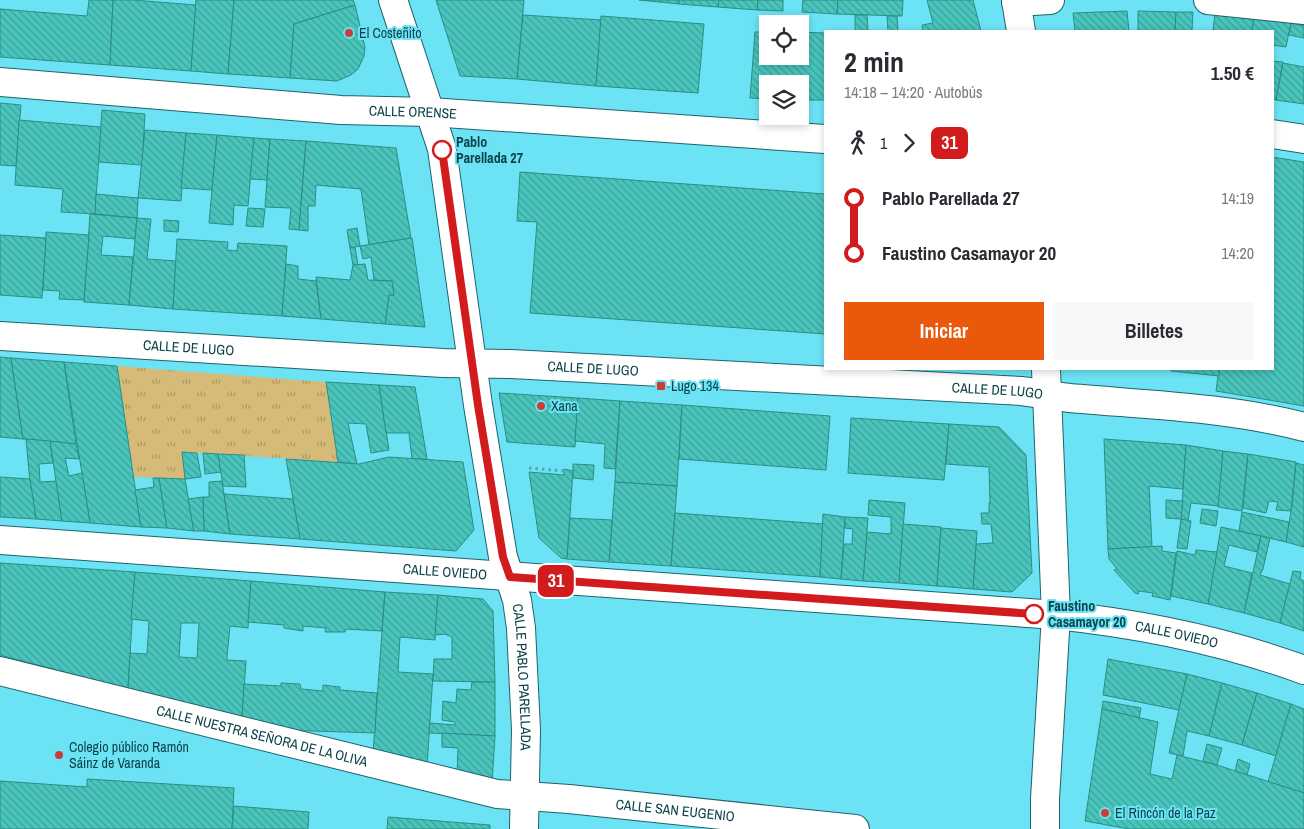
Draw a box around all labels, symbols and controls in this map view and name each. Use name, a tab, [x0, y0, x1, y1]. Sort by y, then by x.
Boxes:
map controls	[759, 15, 809, 125]
button: locate	[759, 15, 809, 65]
place label: El Costeñito	[359, 24, 422, 42]
marker: El Costeñito	[343, 27, 355, 39]
text: 2 min	[844, 43, 904, 81]
text: 1.50 €	[1211, 60, 1254, 86]
button: layers	[759, 75, 809, 125]
text: 14:18 – 14:20 · Autobús	[844, 81, 983, 103]
street label: CALLE ORENSE	[369, 102, 457, 123]
icon: walk	[844, 129, 872, 157]
icon: forward	[895, 129, 923, 157]
text: 31	[941, 130, 958, 155]
text: 1	[880, 132, 887, 154]
place label: Pablo Parellada 27	[456, 133, 524, 167]
marker: Pablo Parellada 27	[432, 140, 452, 160]
text: Pablo Parellada 27	[882, 185, 1020, 211]
text: 14:19	[1221, 187, 1254, 209]
text: Faustino Casamayor 20	[882, 240, 1056, 266]
text: 14:20	[1221, 242, 1254, 264]
button: Iniciar	[844, 302, 1044, 360]
button: Billetes	[1054, 302, 1254, 360]
street label: CALLE DE LUGO	[143, 336, 235, 359]
street label: CALLE DE LUGO	[547, 357, 639, 380]
place label: Lugo 134	[671, 377, 719, 395]
street label: CALLE DE LUGO	[951, 378, 1044, 403]
marker: Lugo 134	[655, 380, 667, 392]
place label: Xana	[551, 397, 578, 415]
marker: Xana	[535, 400, 547, 412]
street label: CALLE OVIEDO	[402, 560, 488, 584]
line badge: 31	[534, 565, 578, 597]
text: 31	[548, 568, 564, 593]
place label: Faustino Casamayor 20	[1048, 597, 1126, 631]
street label: CALLE PABLO PARELLADA	[509, 602, 535, 751]
marker: Faustino Casamayor 20	[1024, 604, 1044, 624]
street label: CALLE OVIEDO	[1134, 617, 1220, 652]
street label: CALLE NUESTRA SEÑORA DE LA OLIVA	[155, 701, 370, 771]
place label: Colegio público Ramón Sáinz de Varanda	[69, 738, 189, 772]
marker: Colegio público Ramón Sáinz de Varanda	[53, 749, 65, 761]
street label: CALLE SAN EUGENIO	[615, 795, 736, 825]
place label: El Rincón de la Paz	[1115, 804, 1216, 822]
marker: El Rincón de la Paz	[1099, 807, 1111, 819]

